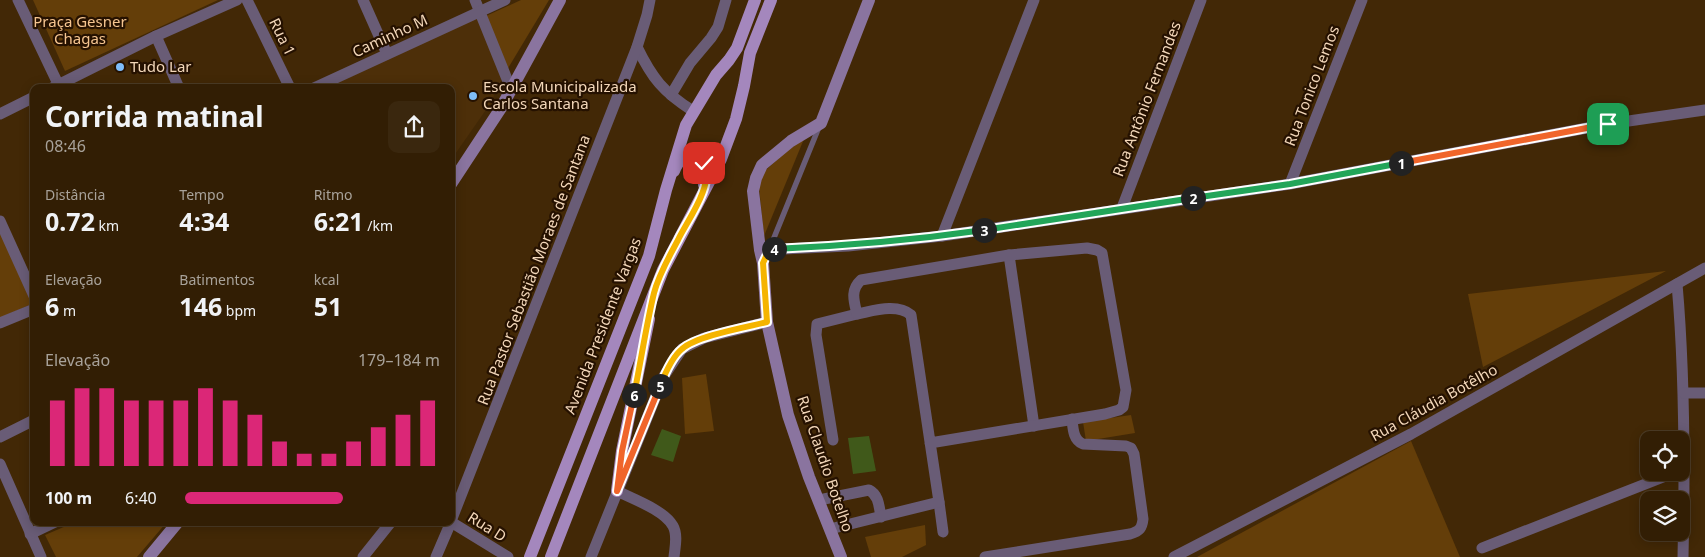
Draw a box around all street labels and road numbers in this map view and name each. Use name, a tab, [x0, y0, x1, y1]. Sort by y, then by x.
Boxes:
street label: Caminho M	[349, 9, 430, 61]
street label: Rua 1	[265, 14, 301, 59]
street label: Rua Antônio Fernandes	[1107, 18, 1185, 179]
street label: Rua Tonico Lemos	[1279, 23, 1343, 149]
street label: Rua Pastor Sebastião Moraes de Santana	[472, 132, 594, 408]
street label: Avenida Presidente Vargas	[559, 235, 645, 417]
street label: Rua Cláudia Botêlho	[1366, 359, 1501, 445]
street label: Rua Claudio Botelho	[793, 393, 859, 535]
street label: Rua D	[464, 507, 511, 546]

